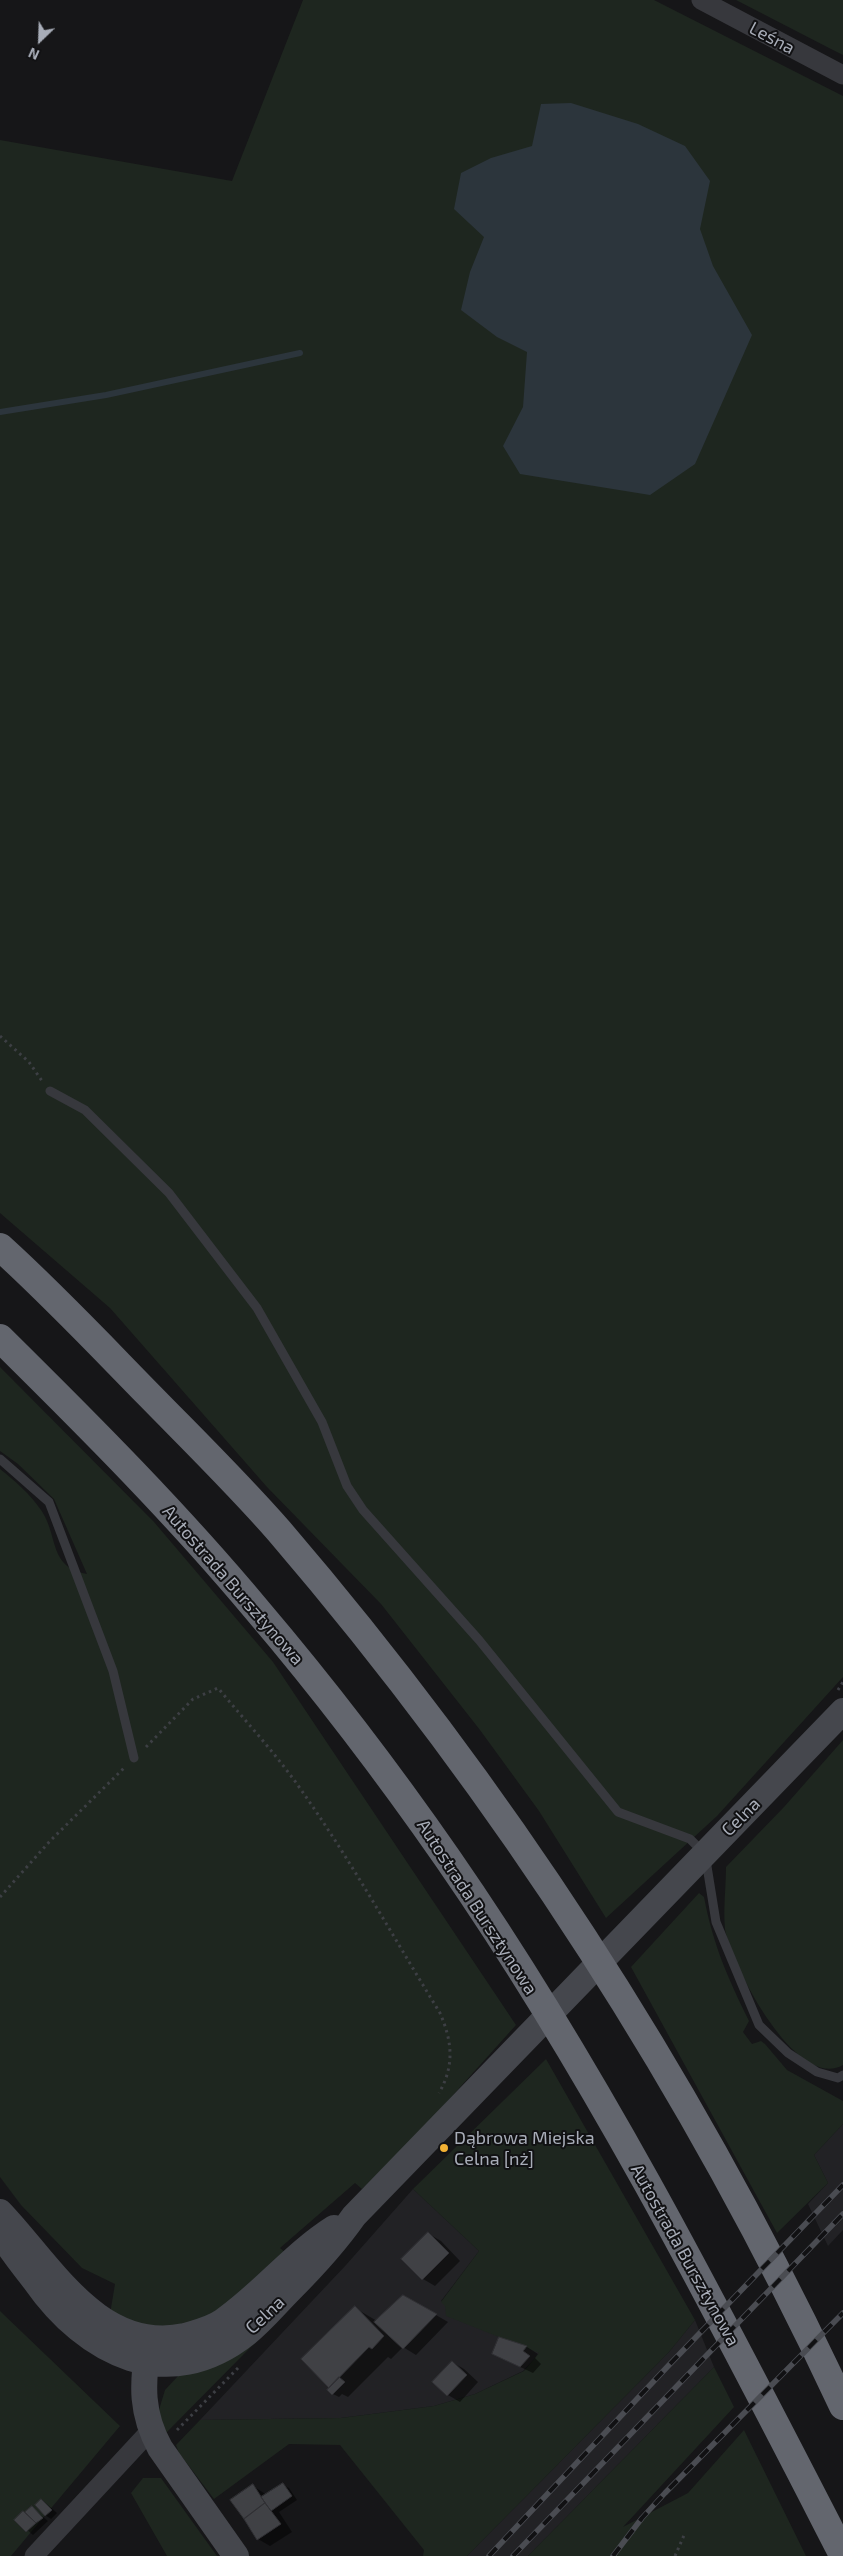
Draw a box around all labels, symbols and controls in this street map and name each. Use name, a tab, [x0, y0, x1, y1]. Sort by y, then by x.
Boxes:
north arrow	[15, 15, 65, 65]
street label: Leśna	[746, 17, 798, 59]
text: N	[26, 44, 42, 64]
street label: Autostrada Bursztynowa	[158, 1501, 308, 1669]
street label: Celna	[717, 1793, 765, 1841]
street label: Autostrada Bursztynowa	[412, 1815, 542, 1999]
place label: Dąbrowa Miejska Celna [nż]	[454, 2127, 595, 2170]
marker: Dąbrowa Miejska Celna [nż]	[438, 2142, 450, 2154]
street label: Autostrada Bursztynowa	[626, 2160, 744, 2350]
street label: Celna	[241, 2292, 289, 2338]

